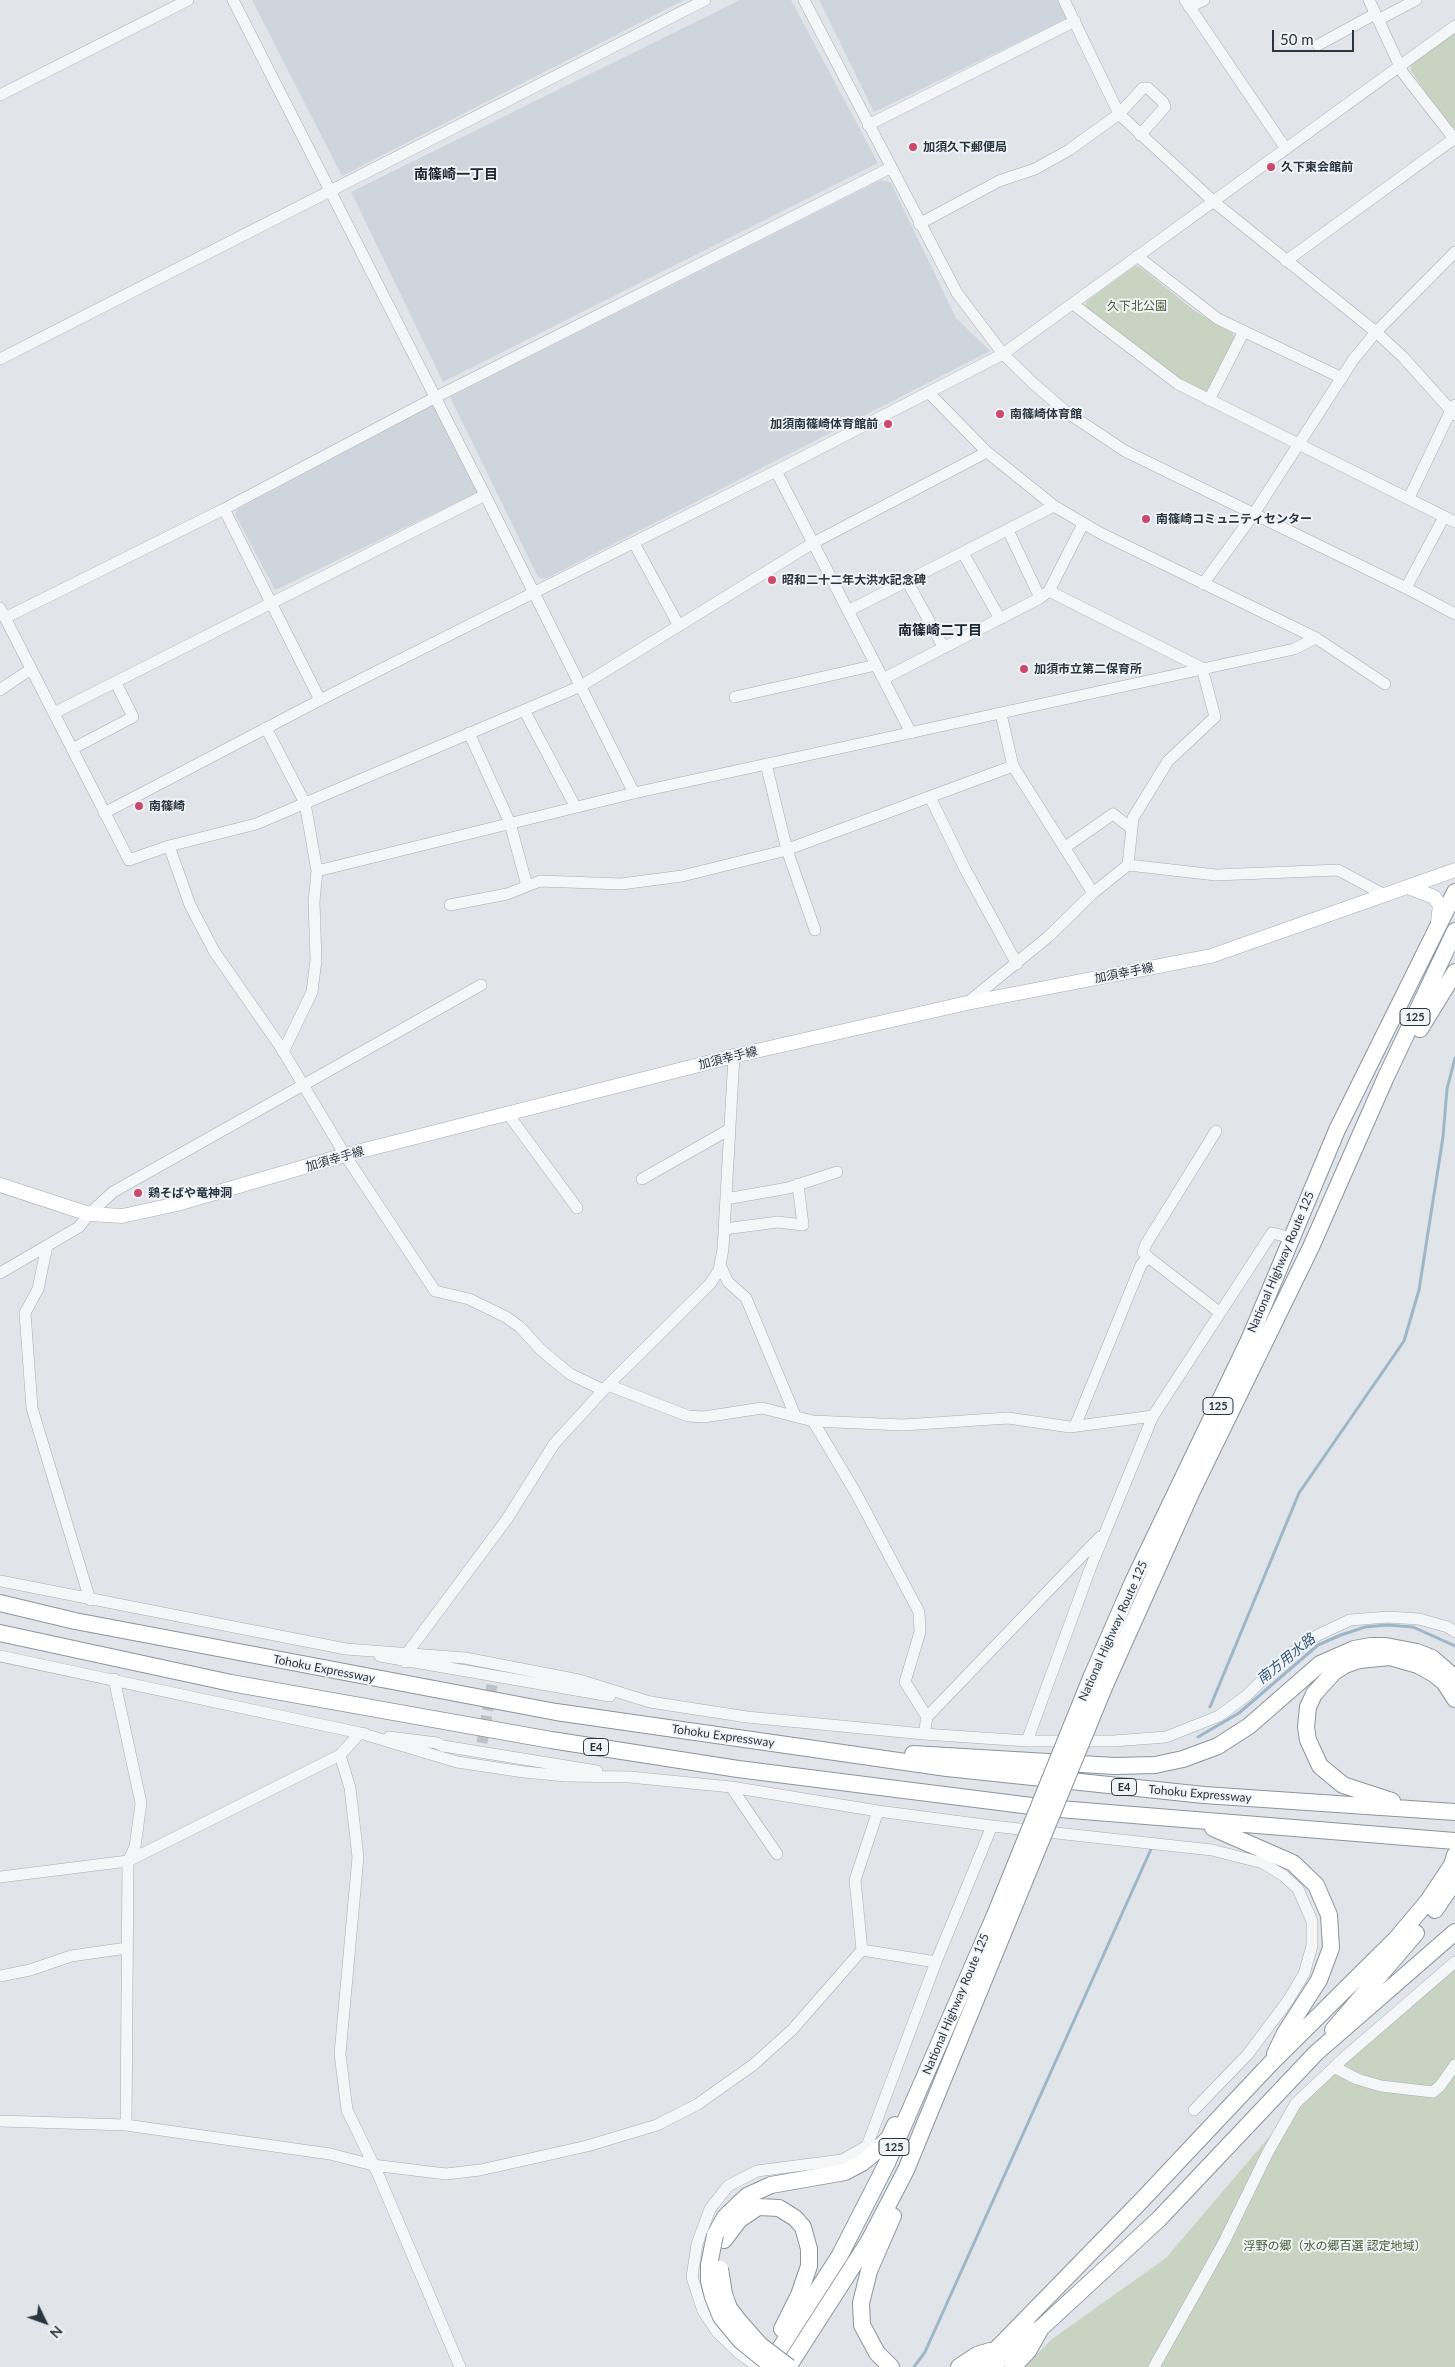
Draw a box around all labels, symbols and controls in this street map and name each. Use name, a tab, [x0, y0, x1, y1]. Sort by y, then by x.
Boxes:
scale bar	[1275, 20, 1358, 52]
text: 50 m	[1280, 30, 1314, 48]
place label: 加須久下郵便局	[923, 140, 1007, 154]
marker: 加須久下郵便局	[907, 141, 919, 153]
place label: 久下東会館前	[1281, 160, 1353, 174]
marker: 久下東会館前	[1265, 161, 1277, 173]
district label: 南篠崎一丁目	[414, 166, 498, 182]
park label: 久下北公園	[1107, 299, 1167, 313]
place label: 南篠崎体育館	[1010, 407, 1082, 421]
marker: 南篠崎体育館	[994, 408, 1006, 420]
place label: 加須南篠崎体育館前	[770, 417, 878, 431]
marker: 加須南篠崎体育館前	[882, 418, 894, 430]
place label: 南篠崎コミュニティセンター	[1156, 512, 1312, 526]
marker: 南篠崎コミュニティセンター	[1140, 513, 1152, 525]
place label: 昭和二十二年大洪水記念碑	[782, 573, 926, 587]
marker: 昭和二十二年大洪水記念碑	[766, 574, 778, 586]
district label: 南篠崎二丁目	[898, 622, 982, 638]
place label: 加須市立第二保育所	[1034, 662, 1142, 676]
marker: 加須市立第二保育所	[1018, 663, 1030, 675]
place label: 南篠崎	[149, 799, 185, 813]
marker: 南篠崎	[133, 800, 145, 812]
street label: 加須幸手線	[1093, 960, 1155, 986]
road number: 125	[1400, 1009, 1430, 1026]
street label: 加須幸手線	[697, 1044, 759, 1072]
street label: 加須幸手線	[304, 1144, 366, 1174]
place label: 鶏そばや竜神洞	[148, 1186, 232, 1200]
marker: 鶏そばや竜神洞	[132, 1187, 144, 1199]
street label: National Highway Route 125	[1245, 1189, 1317, 1335]
road number: 125	[1203, 1398, 1233, 1414]
street label: National Highway Route 125	[1075, 1559, 1151, 1703]
water label: 南方用水路	[1254, 1630, 1318, 1688]
street label: Tohoku Expressway	[272, 1652, 376, 1686]
street label: Tohoku Expressway	[671, 1722, 775, 1750]
road number: E4	[584, 1738, 608, 1755]
road number: E4	[1112, 1778, 1136, 1795]
street label: Tohoku Expressway	[1148, 1782, 1252, 1806]
street label: National Highway Route 125	[920, 1931, 992, 2077]
road number: 125	[879, 2138, 909, 2156]
park label: 浮野の郷（水の郷百選 認定地域）	[1243, 2239, 1427, 2253]
north arrow	[20, 2297, 70, 2347]
text: N	[47, 2323, 66, 2342]

